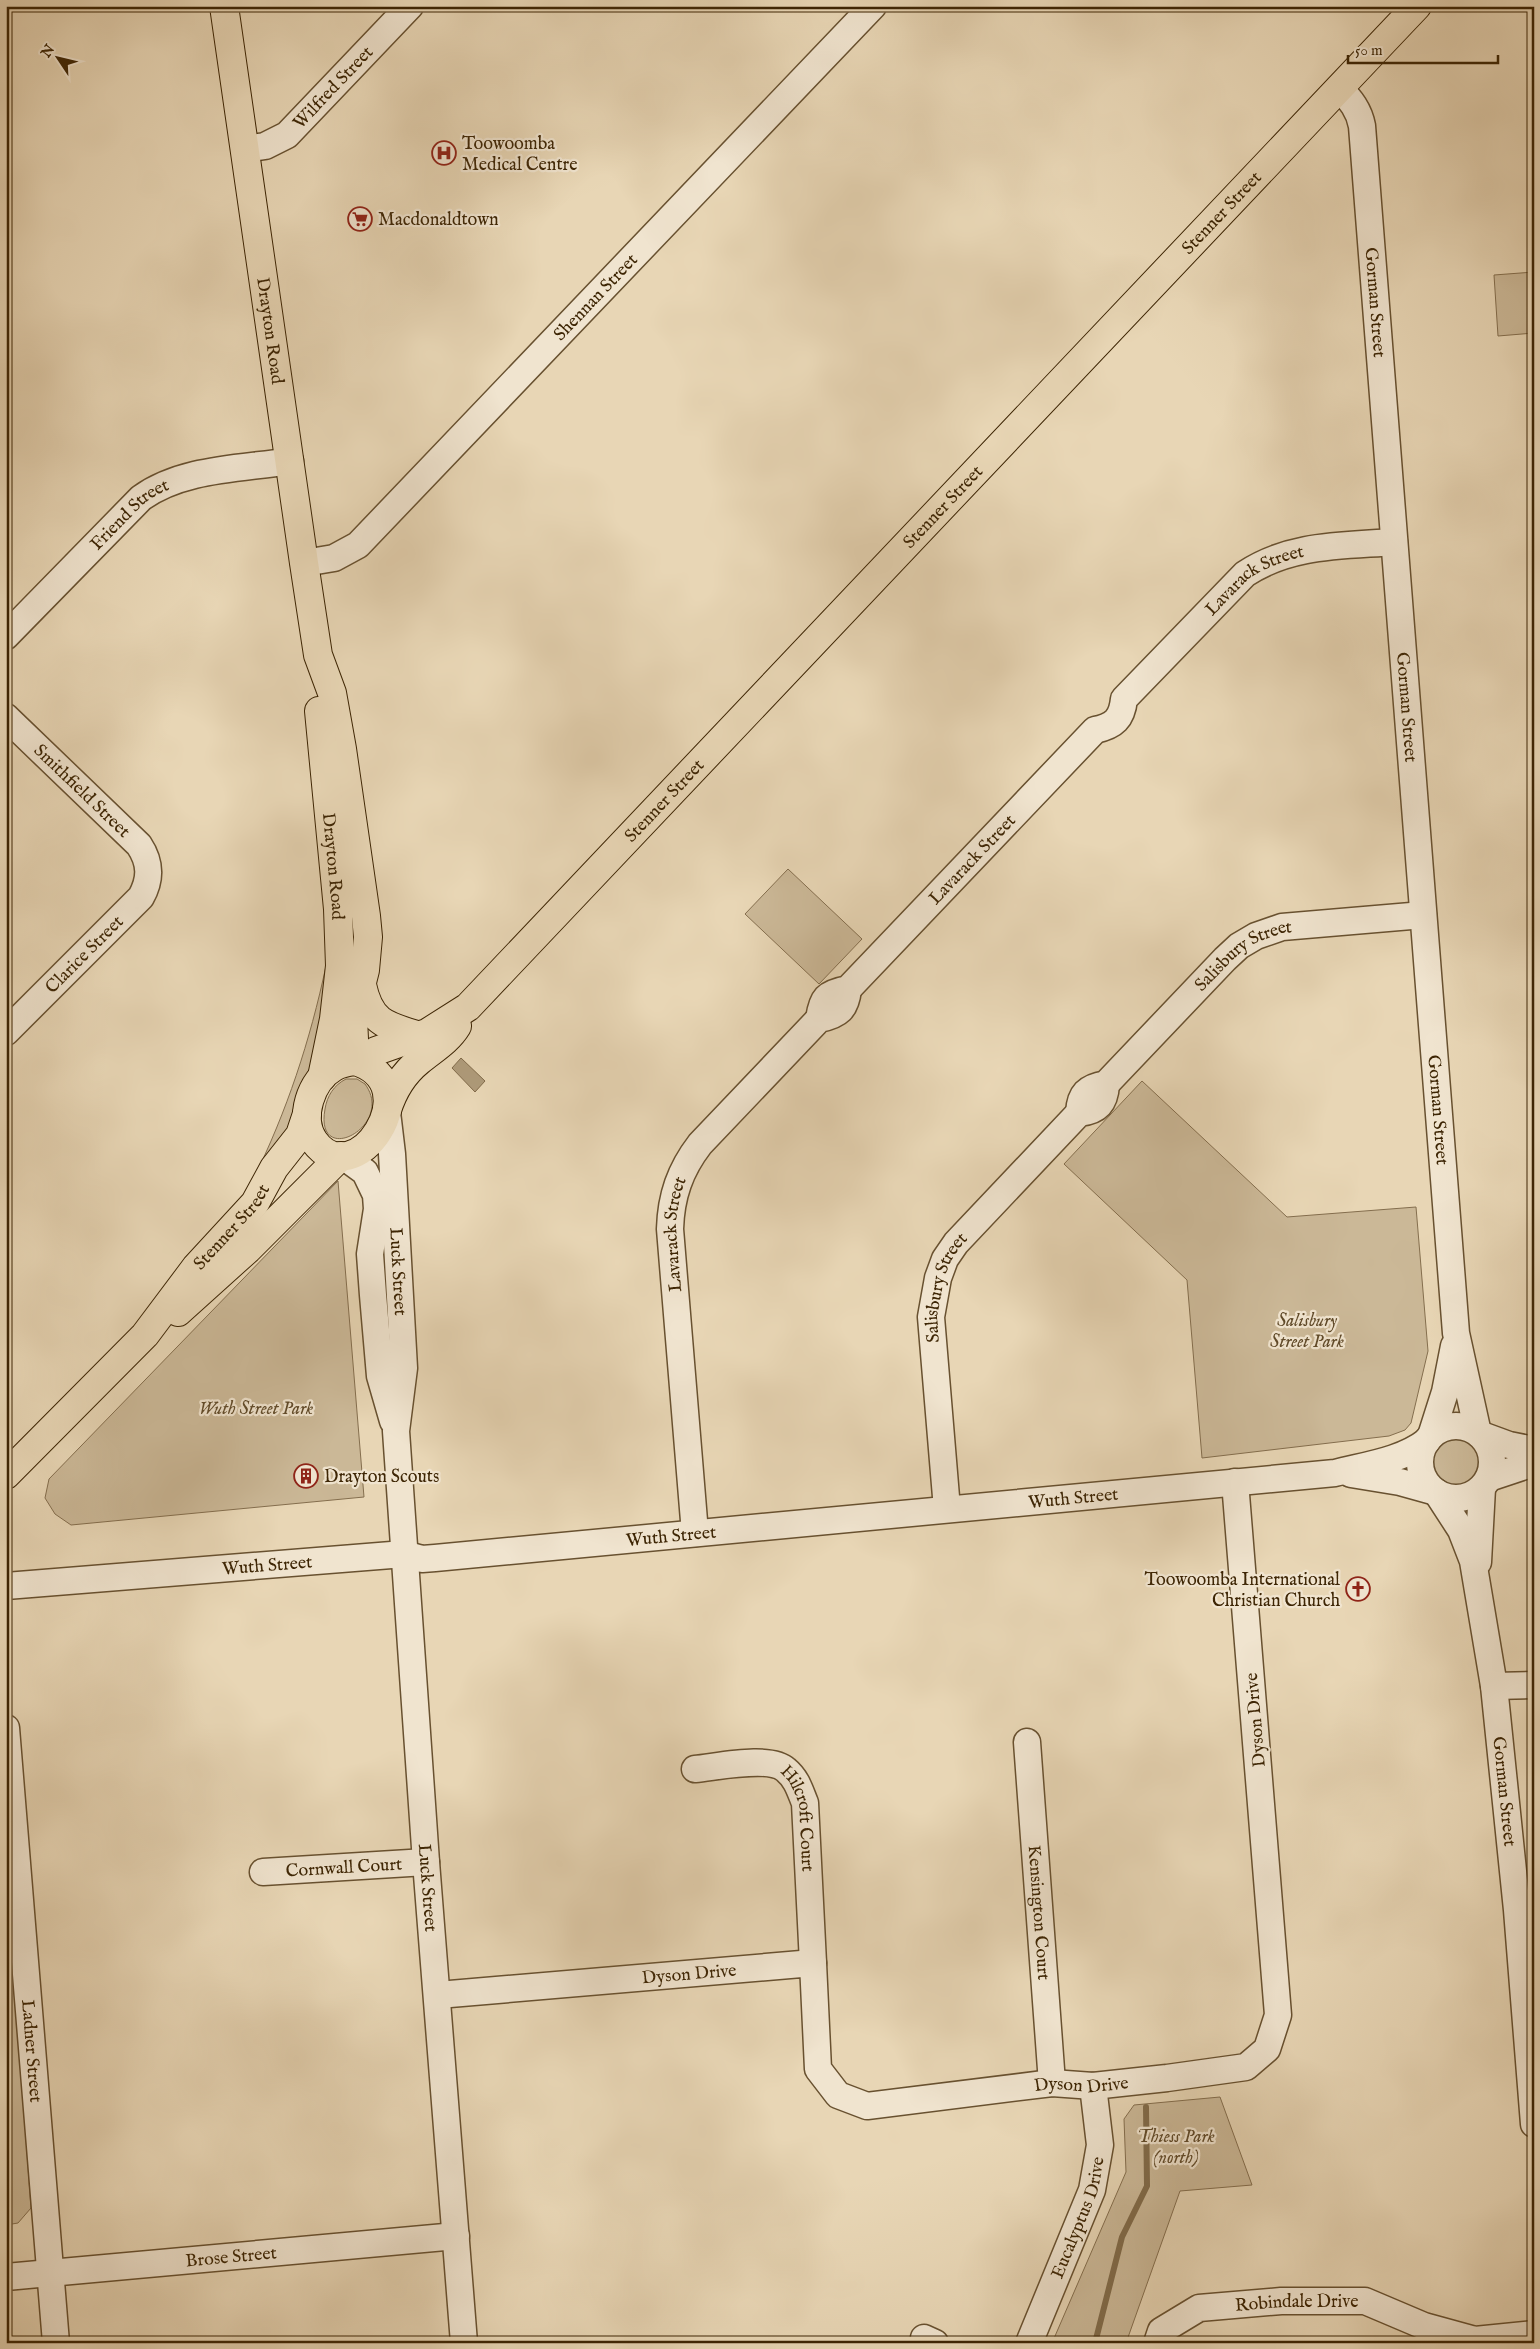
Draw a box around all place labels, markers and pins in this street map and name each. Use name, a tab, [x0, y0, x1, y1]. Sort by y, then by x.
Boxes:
place label: Toowoomba Medical Centre	[462, 133, 577, 177]
hospital icon: Toowoomba Medical Centre	[431, 140, 457, 166]
supermarket icon: Macdonaldtown	[347, 206, 373, 232]
place label: Macdonaldtown	[378, 209, 499, 232]
building icon: Drayton Scouts	[293, 1463, 319, 1489]
place label: Drayton Scouts	[324, 1466, 439, 1489]
place label: Toowoomba International Christian Church	[1144, 1569, 1340, 1613]
church icon: Toowoomba International Christian Church	[1345, 1576, 1371, 1602]

